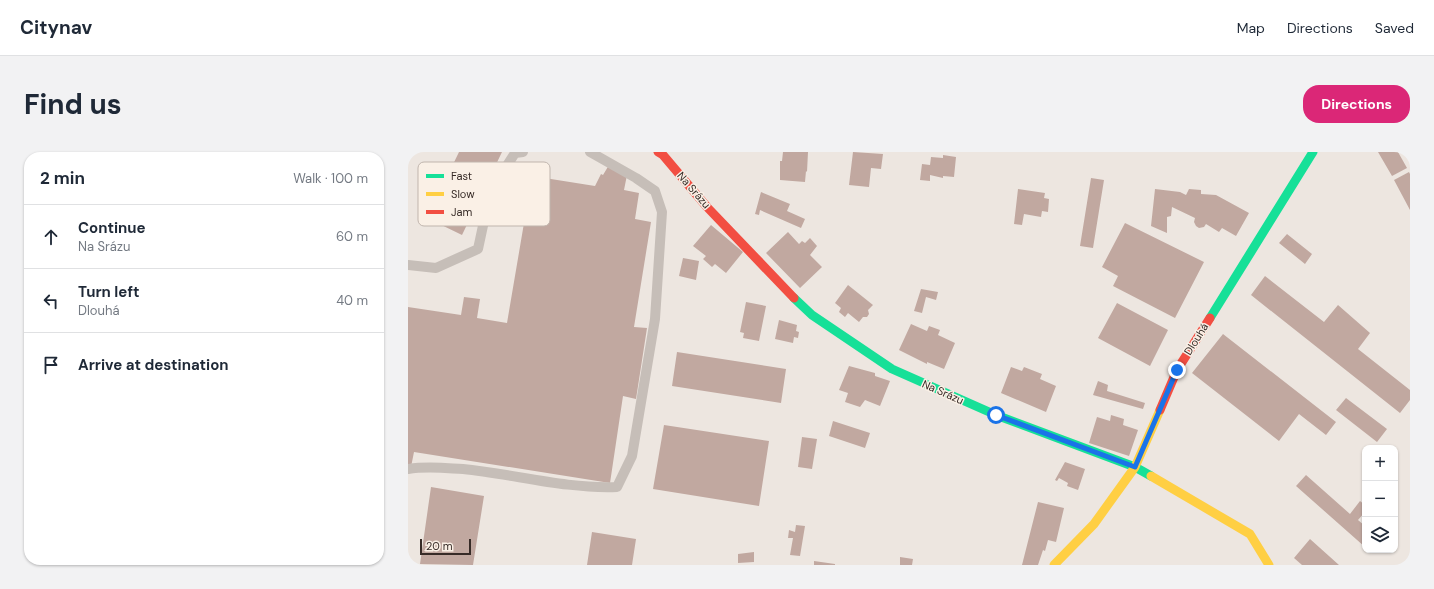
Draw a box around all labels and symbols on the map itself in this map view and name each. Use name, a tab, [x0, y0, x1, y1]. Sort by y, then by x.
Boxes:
legend	[418, 162, 550, 226]
text: Fast	[451, 169, 472, 183]
street label: Na Srázu	[674, 169, 714, 211]
text: Slow	[451, 187, 475, 201]
text: Jam	[451, 205, 472, 219]
street label: Dlouhá	[1181, 320, 1211, 358]
route end	[1168, 361, 1186, 379]
street label: Na Srázu	[920, 377, 966, 407]
route start	[987, 406, 1005, 424]
scale bar	[420, 537, 471, 556]

